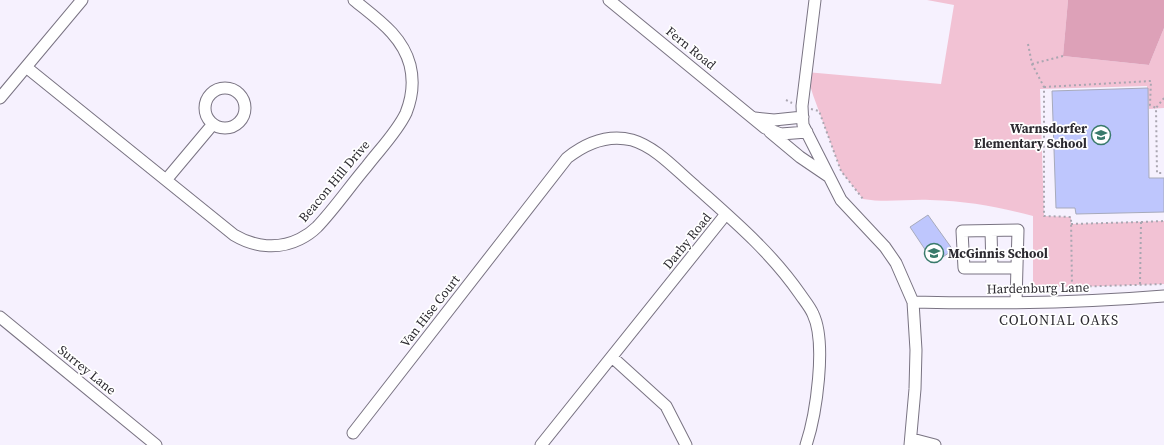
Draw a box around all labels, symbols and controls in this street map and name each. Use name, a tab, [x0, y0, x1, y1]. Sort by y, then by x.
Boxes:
street label: Fern Road	[663, 23, 720, 74]
place label: Warnsdorfer Elementary School	[974, 120, 1088, 152]
school or university icon: Warnsdorfer Elementary School	[1090, 124, 1112, 146]
street label: Beacon Hill Drive	[295, 136, 374, 226]
street label: Darby Road	[659, 209, 715, 273]
school or university icon: McGinnis School	[923, 242, 945, 264]
place label: McGinnis School	[948, 245, 1048, 262]
street label: Van Hise Court	[396, 271, 464, 351]
street label: Hardenburg Lane	[987, 279, 1090, 297]
district label: COLONIAL OAKS	[999, 310, 1119, 330]
street label: Surrey Lane	[54, 341, 120, 399]

